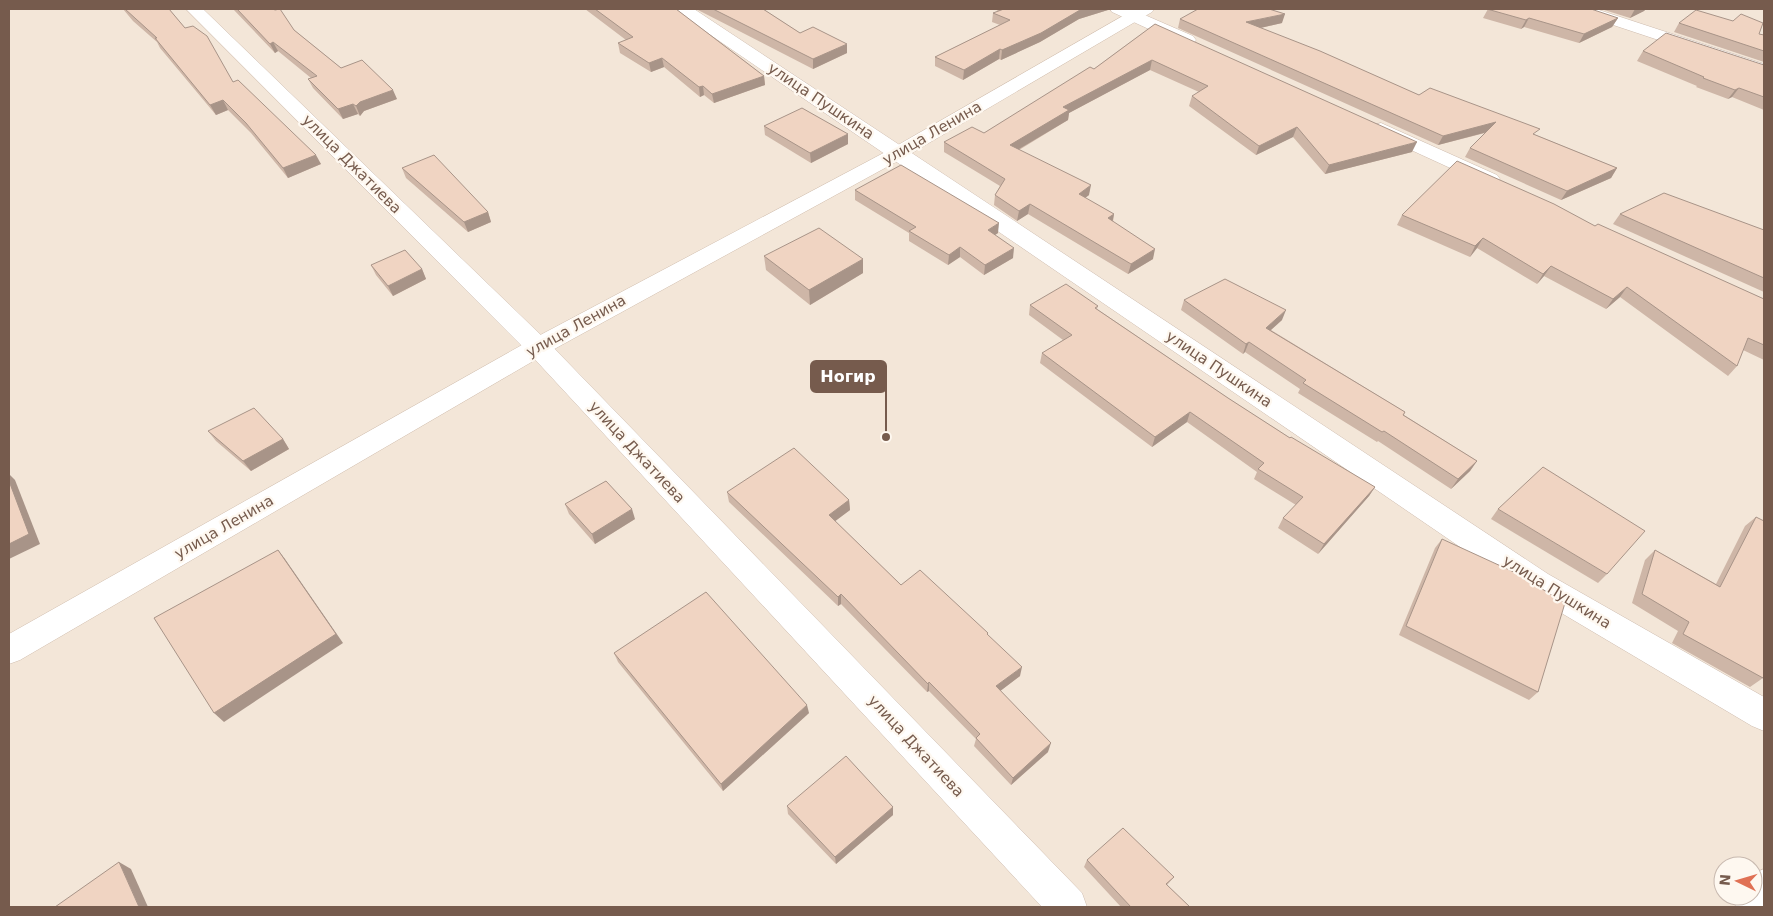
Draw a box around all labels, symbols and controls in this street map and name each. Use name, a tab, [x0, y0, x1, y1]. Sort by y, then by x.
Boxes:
street label: улица Пушкина	[765, 59, 877, 143]
street label: улица Ленина	[879, 97, 985, 169]
street label: улица Джатиева	[299, 111, 405, 217]
street label: улица Ленина	[523, 291, 629, 361]
street label: улица Пушкина	[1163, 327, 1275, 411]
callout: Ногир	[811, 361, 886, 392]
text: Ногир	[820, 367, 876, 386]
street label: улица Джатиева	[585, 397, 689, 507]
street label: улица Ленина	[171, 491, 277, 563]
street label: улица Пушкина	[1500, 551, 1614, 633]
street label: улица Джатиева	[864, 691, 968, 801]
north arrow	[1713, 856, 1763, 906]
text: N	[1717, 873, 1734, 886]

